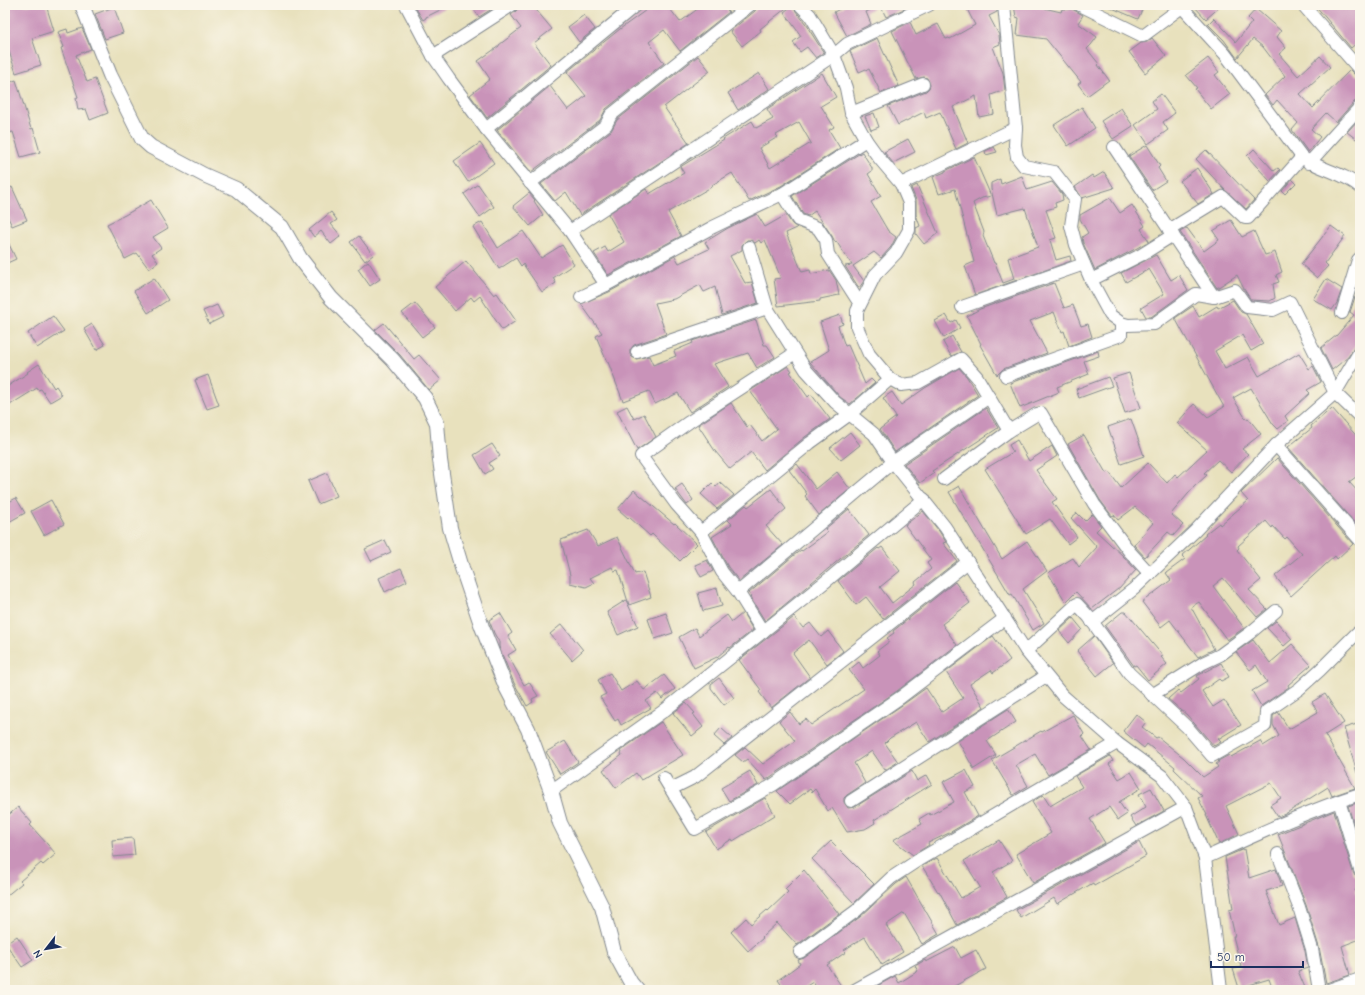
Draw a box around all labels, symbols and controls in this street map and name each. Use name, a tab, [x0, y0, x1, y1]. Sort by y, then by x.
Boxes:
north arrow	[26, 929, 66, 969]
scale bar	[1211, 943, 1303, 969]
text: N	[30, 947, 45, 960]
text: 50 m	[1217, 950, 1245, 964]

